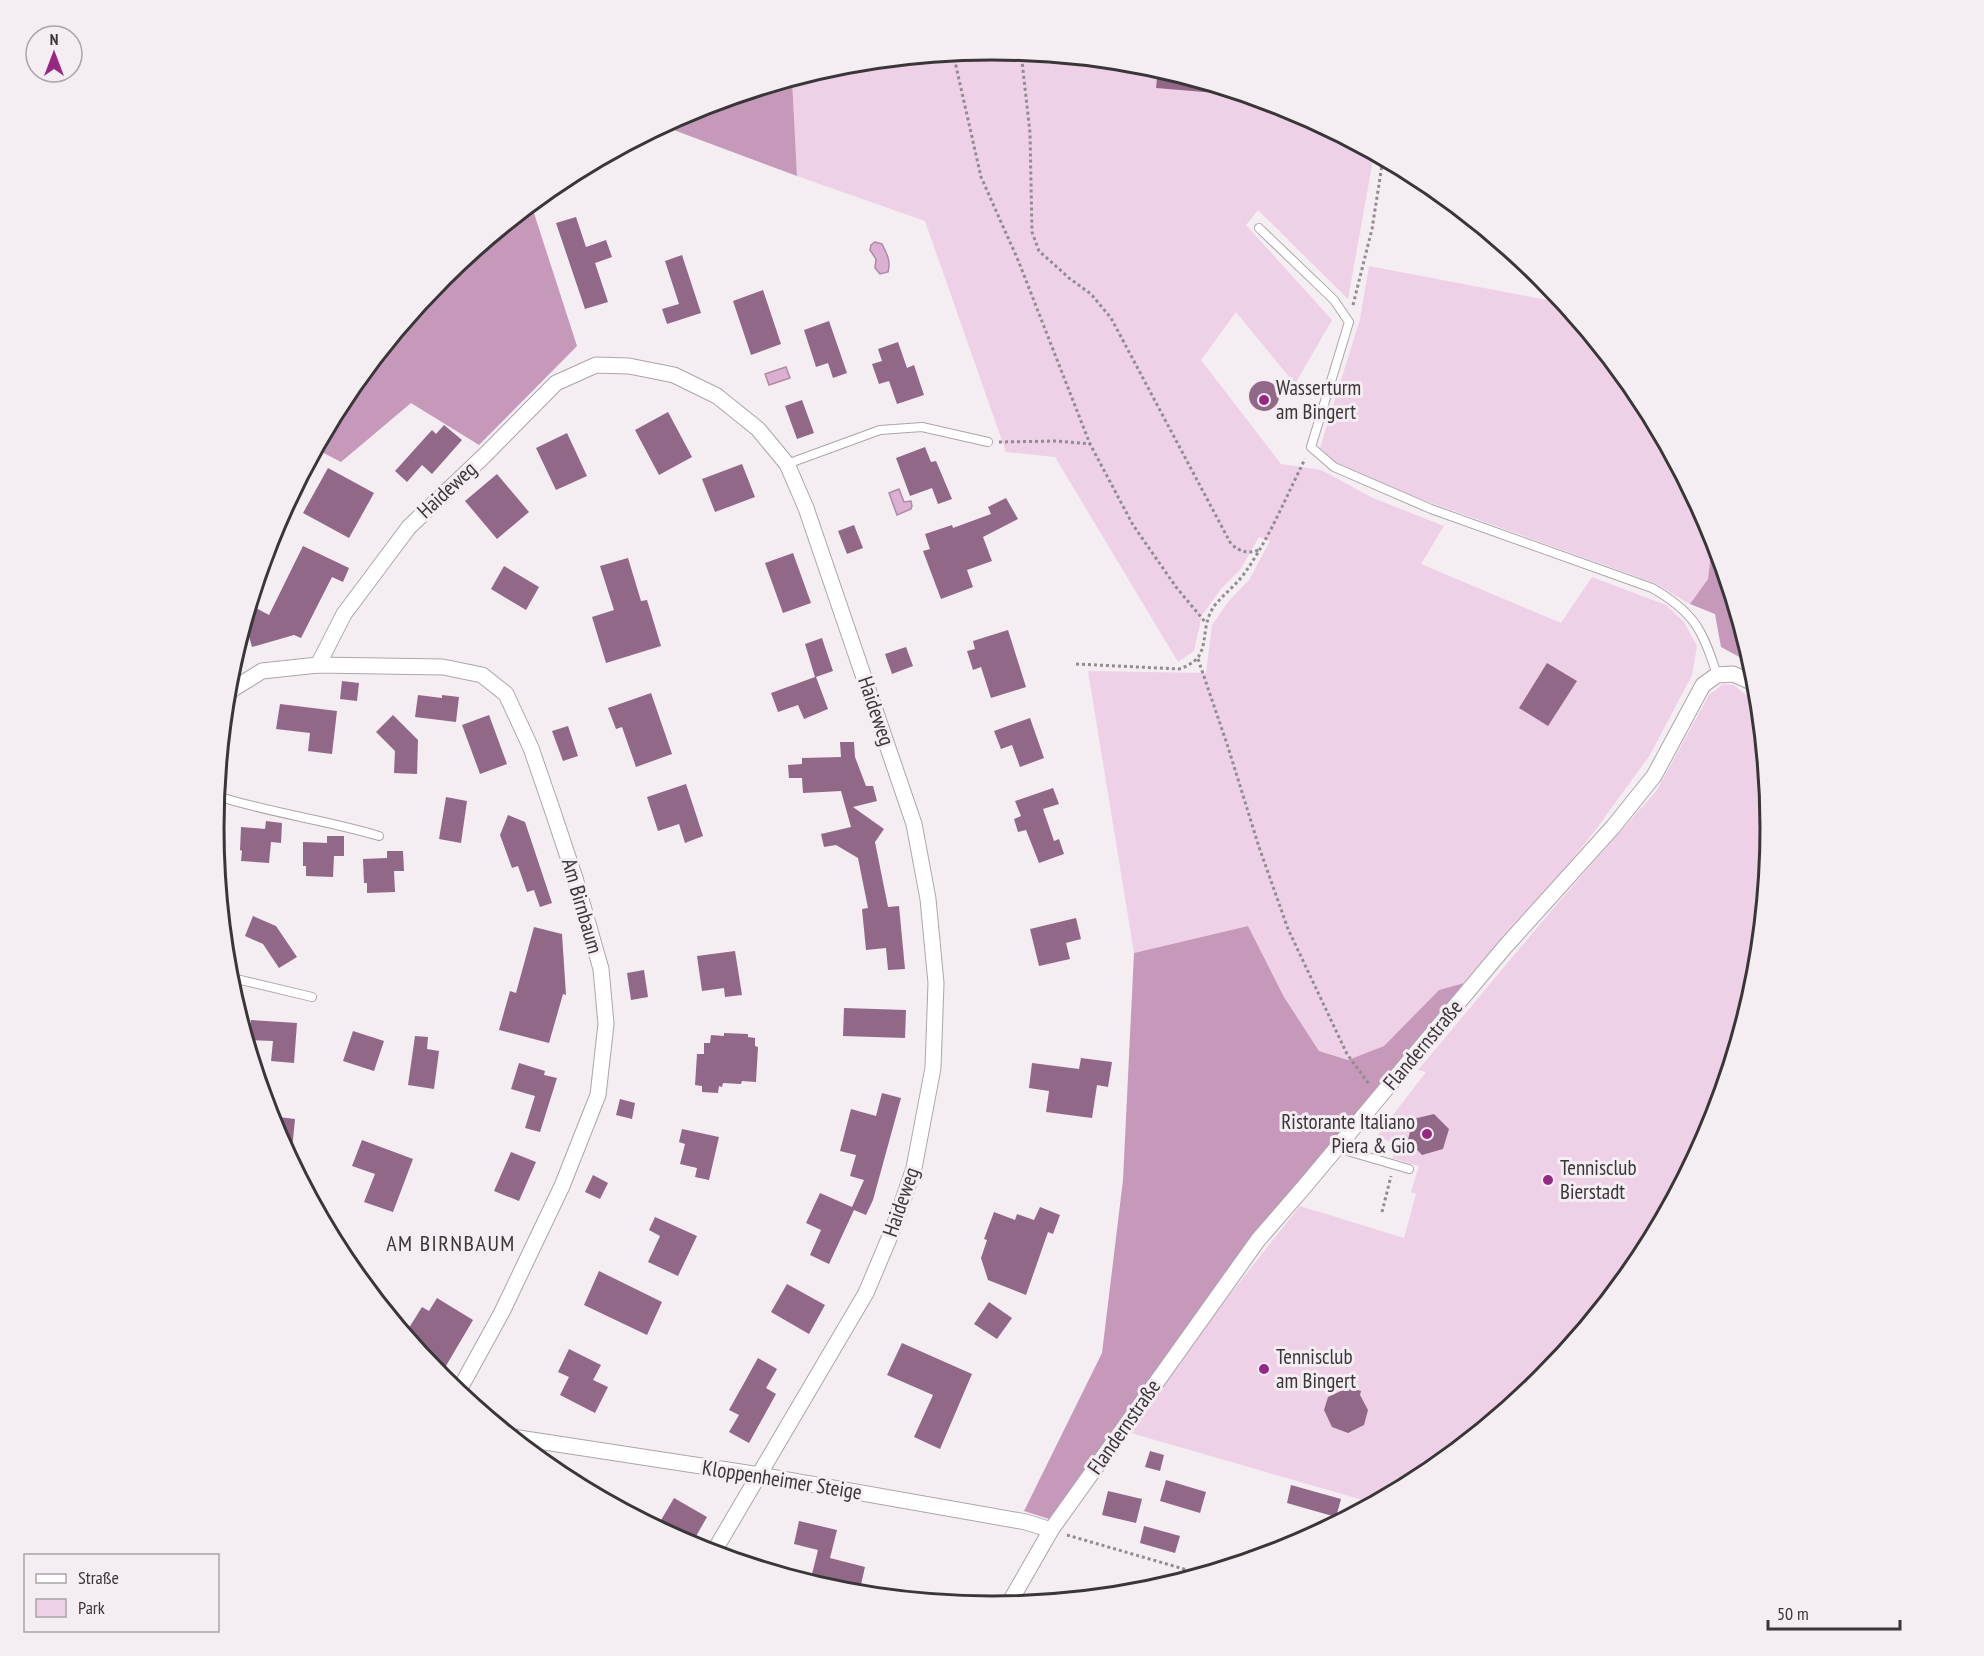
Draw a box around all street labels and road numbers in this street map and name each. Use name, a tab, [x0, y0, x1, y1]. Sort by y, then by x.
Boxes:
street label: Haideweg	[411, 455, 482, 524]
street label: Haideweg	[852, 673, 901, 749]
street label: Am Birnbaum	[556, 855, 609, 957]
street label: Flandernstraße	[1377, 994, 1468, 1095]
street label: Haideweg	[876, 1164, 925, 1240]
street label: Flandernstraße	[1081, 1374, 1166, 1479]
street label: Kloppenheimer Steige	[700, 1454, 864, 1505]

